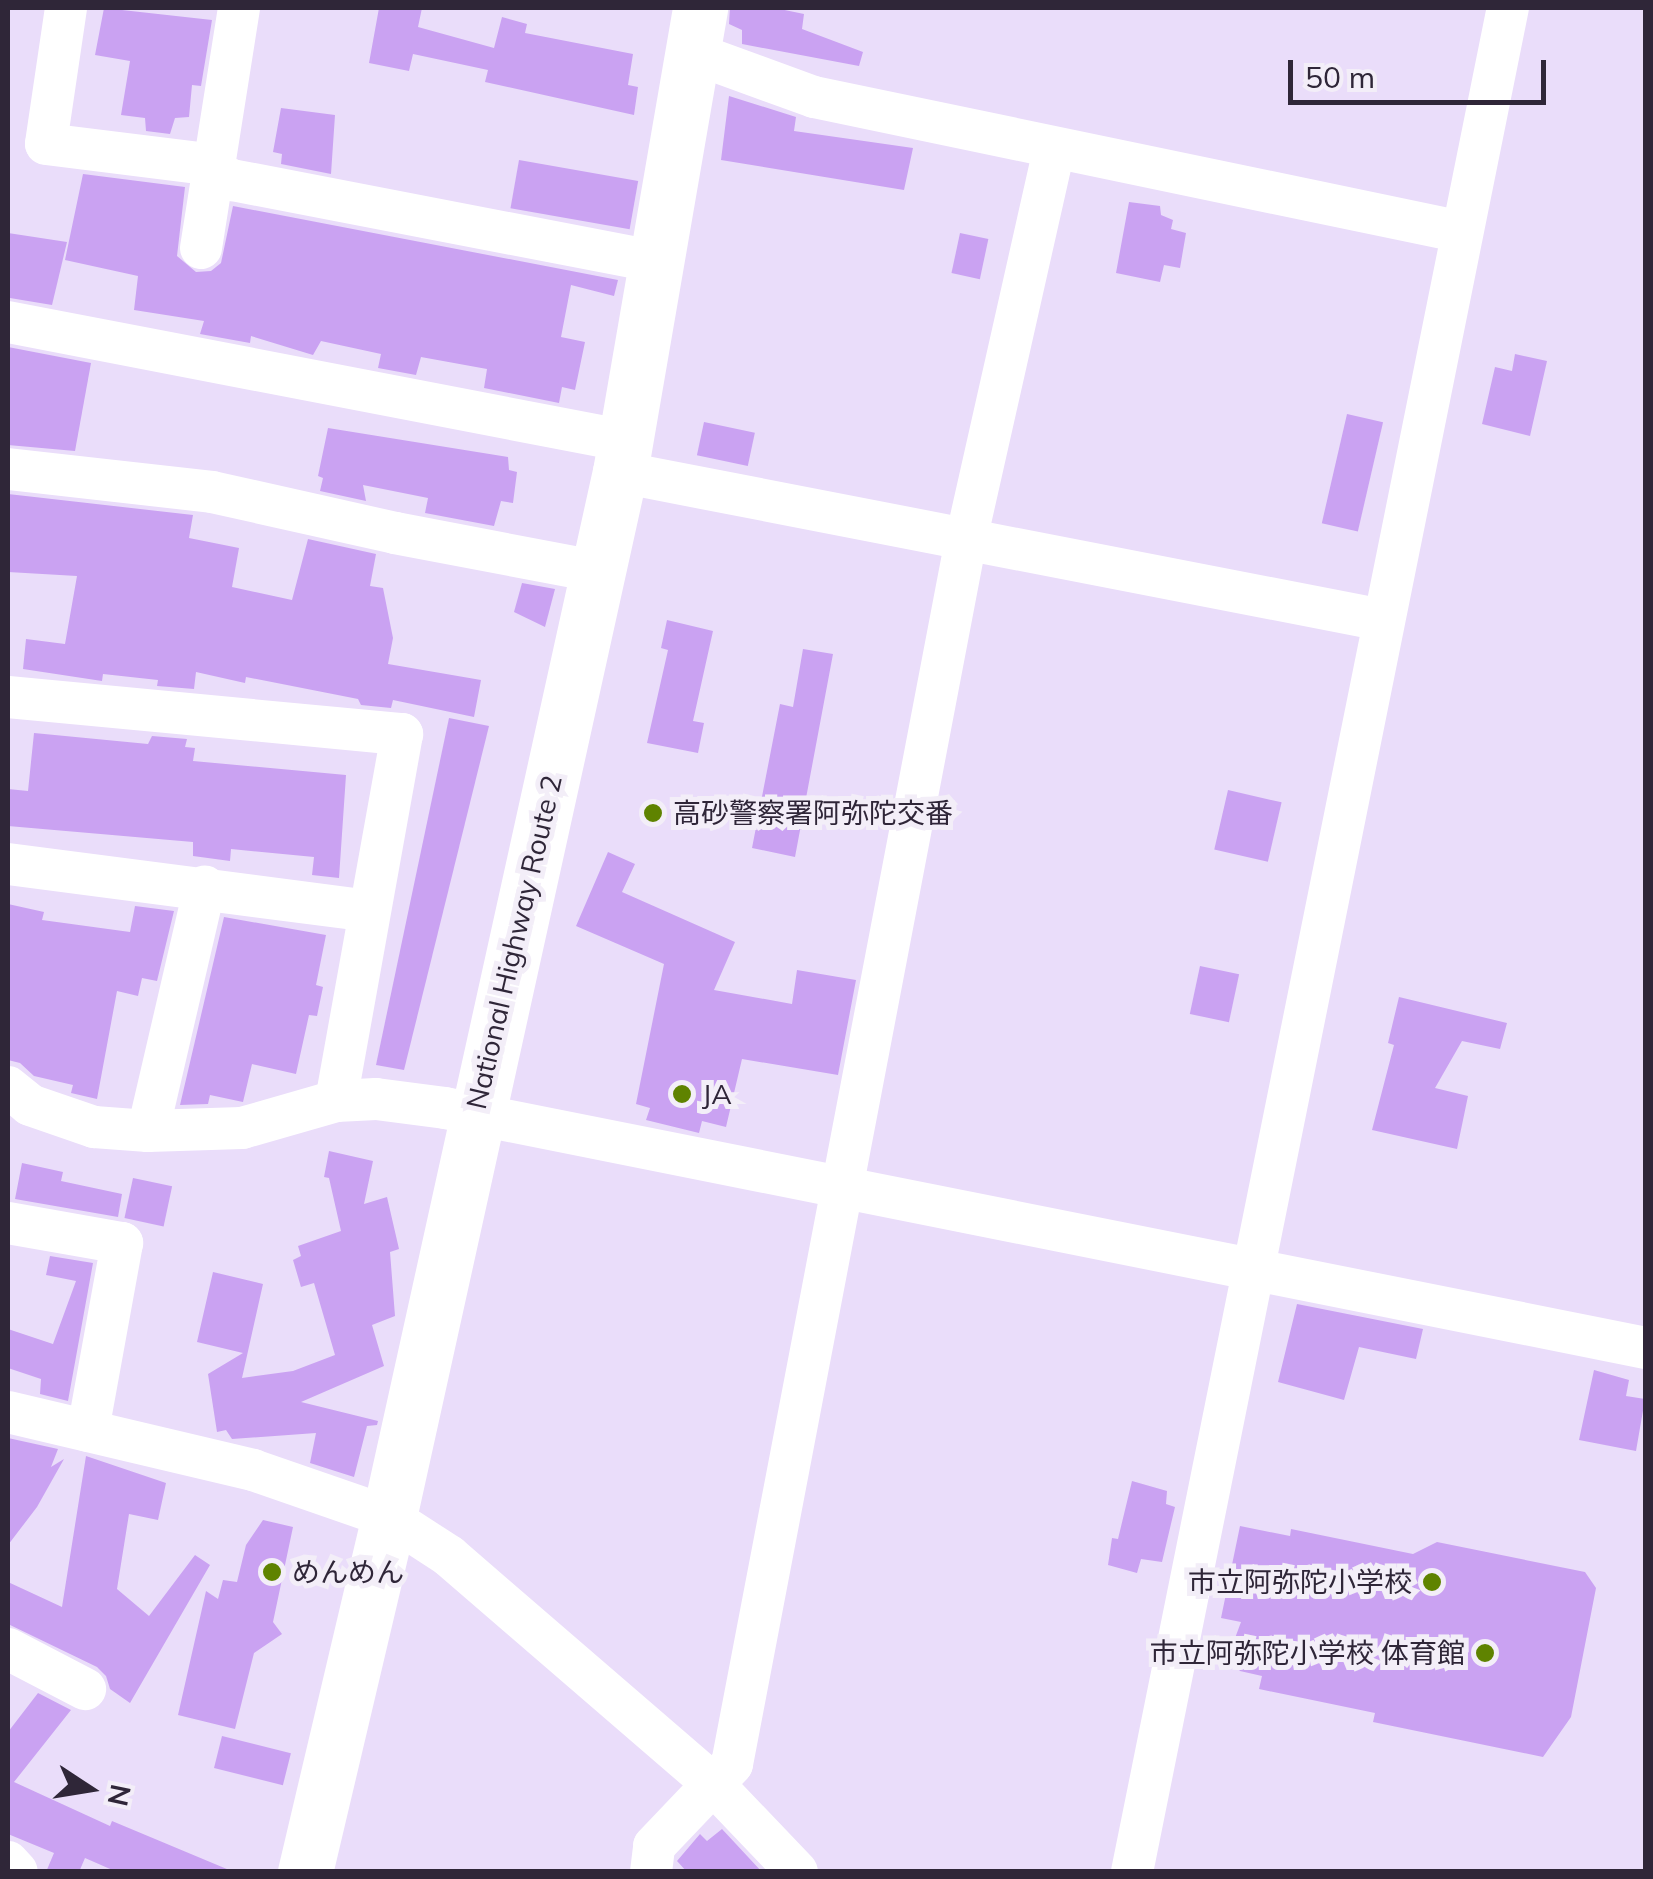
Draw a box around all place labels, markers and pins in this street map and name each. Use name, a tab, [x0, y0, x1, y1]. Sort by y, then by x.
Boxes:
place label: 高砂警察署阿弥陀交番	[673, 796, 953, 830]
marker: 高砂警察署阿弥陀交番	[642, 802, 664, 824]
place label: JA	[702, 1077, 732, 1111]
marker: JA	[671, 1083, 693, 1105]
place label: めんめん	[292, 1555, 404, 1589]
marker: めんめん	[261, 1561, 283, 1583]
place label: 市立阿弥陀小学校	[1188, 1565, 1412, 1599]
marker: 市立阿弥陀小学校	[1421, 1571, 1443, 1593]
place label: 市立阿弥陀小学校 体育館	[1150, 1636, 1465, 1670]
marker: 市立阿弥陀小学校 体育館	[1474, 1642, 1496, 1664]

